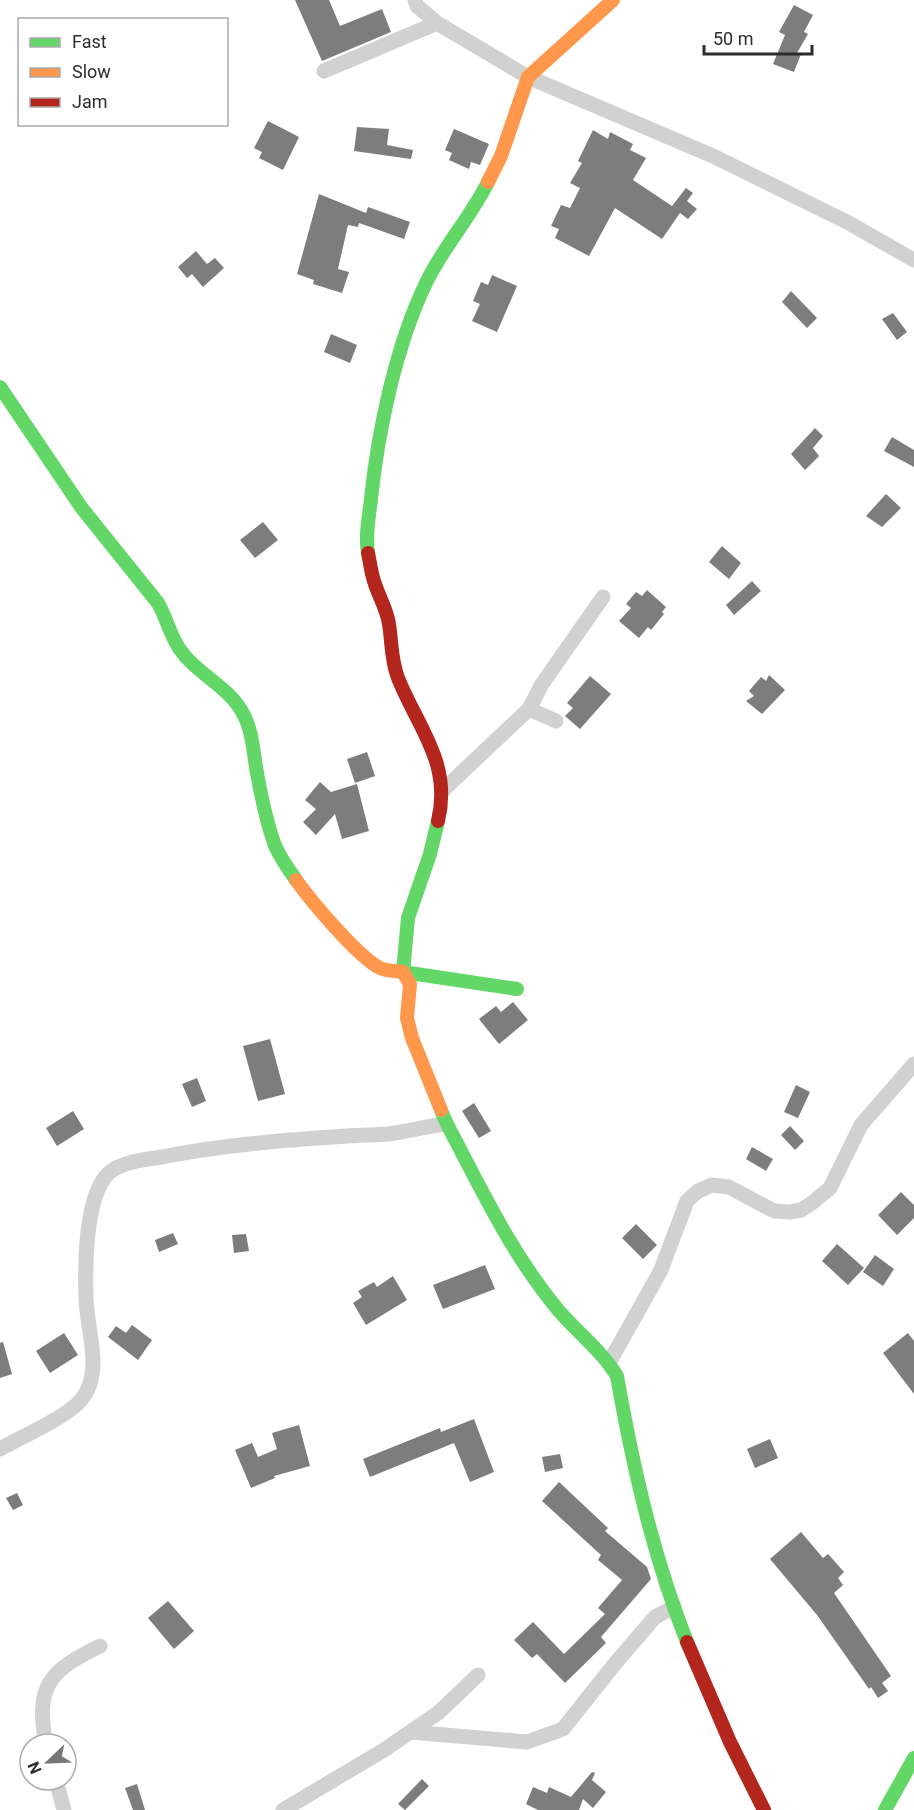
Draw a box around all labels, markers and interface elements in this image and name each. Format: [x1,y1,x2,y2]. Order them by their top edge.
legend [18,18,228,126]
scale bar [704,18,812,56]
text: 50 m [713,28,753,49]
text: Fast [72,31,107,52]
text: Slow [72,61,111,82]
text: Jam [72,91,108,112]
north arrow [18,1732,78,1792]
text: N [24,1759,46,1777]

